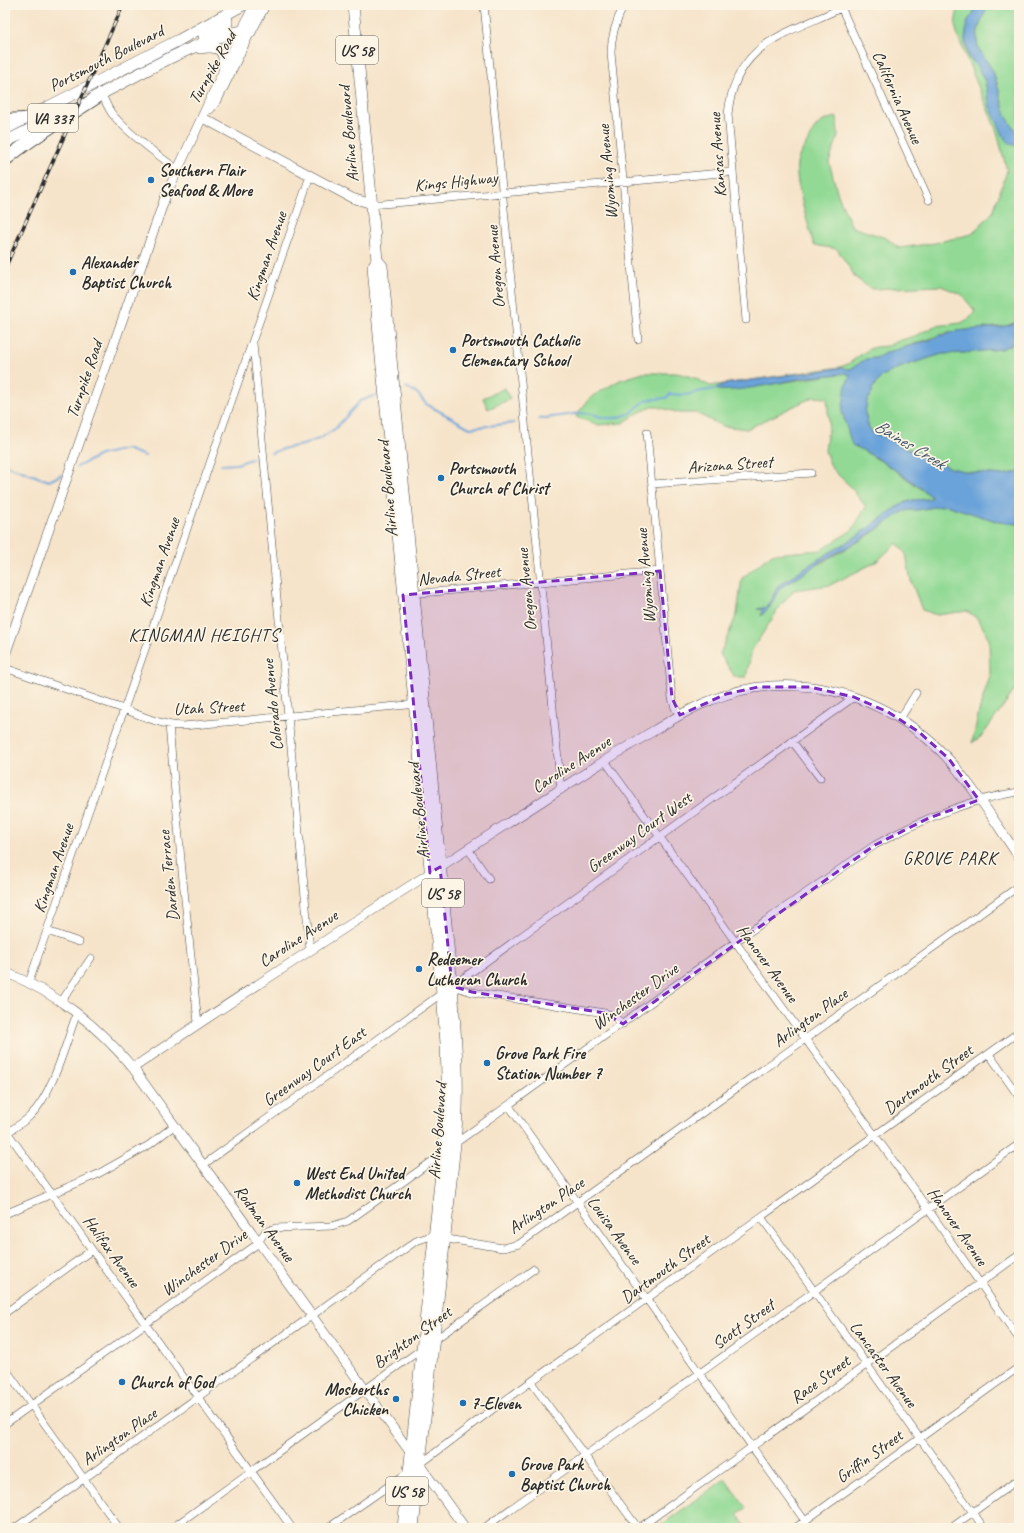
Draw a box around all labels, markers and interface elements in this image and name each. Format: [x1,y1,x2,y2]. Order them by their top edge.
street label: Portsmouth Boulevard [46,20,169,96]
street label: Turnpike Road [184,24,243,107]
road number: US 58 [336,36,378,64]
street label: California Avenue [868,47,928,148]
street label: Airline Boulevard [334,83,363,183]
road number: VA 337 [28,104,78,132]
street label: Kansas Avenue [704,111,731,198]
street label: Wyoming Avenue [593,122,622,220]
place label: Southern Flair Seafood & More [159,160,253,201]
street label: Kings Highway [413,167,500,196]
marker: Southern Flair Seafood & More [146,175,156,185]
street label: Kingman Avenue [241,208,292,303]
street label: Oregon Avenue [481,223,510,309]
place label: Alexander Baptist Church [81,252,172,293]
marker: Alexander Baptist Church [68,267,78,277]
place label: Portsmouth Catholic Elementary School [461,330,581,371]
street label: Turnpike Road [61,335,109,421]
marker: Portsmouth Catholic Elementary School [448,345,458,355]
water label: Baines Creek [871,414,952,475]
street label: Airline Boulevard [373,438,402,538]
street label: Arizona Street [687,451,775,478]
place label: Portsmouth Church of Christ [449,458,551,499]
marker: Portsmouth Church of Christ [436,473,446,483]
street label: Kingman Avenue [134,514,185,609]
street label: Wyoming Avenue [631,526,660,624]
street label: Oregon Avenue [512,546,541,632]
street label: Nevada Street [417,560,504,590]
district label: KINGMAN HEIGHTS [129,624,282,646]
street label: Colorado Avenue [257,657,288,752]
street label: Utah Street [173,695,247,720]
street label: Caroline Avenue [528,730,616,798]
street label: Airline Boulevard [403,760,434,860]
street label: Greenway Court West [583,786,698,877]
street label: Kingman Avenue [28,820,79,915]
street label: Darden Terrace [153,828,184,922]
district label: GROVE PARK [903,847,1000,869]
road number: US 58 [422,879,464,907]
street label: Caroline Avenue [255,904,343,972]
street label: Hanover Avenue [732,920,804,1008]
place label: Redeemer Lutheran Church [427,949,528,990]
street label: Winchester Drive [588,958,683,1034]
marker: Redeemer Lutheran Church [414,964,424,974]
street label: Arlington Place [769,982,853,1051]
street label: Greenway Court East [259,1021,372,1111]
street label: Dartmouth Street [880,1039,979,1119]
place label: Grove Park Fire Station Number 7 [495,1043,604,1084]
marker: Grove Park Fire Station Number 7 [482,1058,492,1068]
street label: Airline Boulevard [424,1080,452,1180]
place label: West End United Methodist Church [305,1163,412,1204]
street label: Arlington Place [504,1172,589,1238]
marker: West End United Methodist Church [292,1178,302,1188]
street label: Rodman Avenue [230,1181,300,1267]
street label: Hanover Avenue [923,1183,993,1271]
street label: Louisa Avenue [583,1192,647,1270]
street label: Halifax Avenue [78,1211,146,1293]
street label: Winchester Drive [157,1224,252,1300]
street label: Dartmouth Street [617,1228,716,1308]
street label: Scott Street [708,1293,781,1354]
street label: Brighton Street [369,1300,458,1373]
street label: Lancaster Avenue [845,1317,923,1413]
street label: Race Street [786,1349,856,1408]
place label: Church of God [130,1372,217,1393]
marker: Church of God [117,1377,127,1387]
place label: Mosberths Chicken [325,1379,390,1420]
place label: 7-Eleven [471,1393,522,1414]
marker: Mosberths Chicken [391,1394,401,1404]
marker: 7-Eleven [458,1398,468,1408]
street label: Arlington Place [78,1402,162,1470]
street label: Griffin Street [832,1424,909,1488]
place label: Grove Park Baptist Church [520,1454,611,1495]
marker: Grove Park Baptist Church [507,1469,517,1479]
road number: US 58 [386,1477,428,1505]

